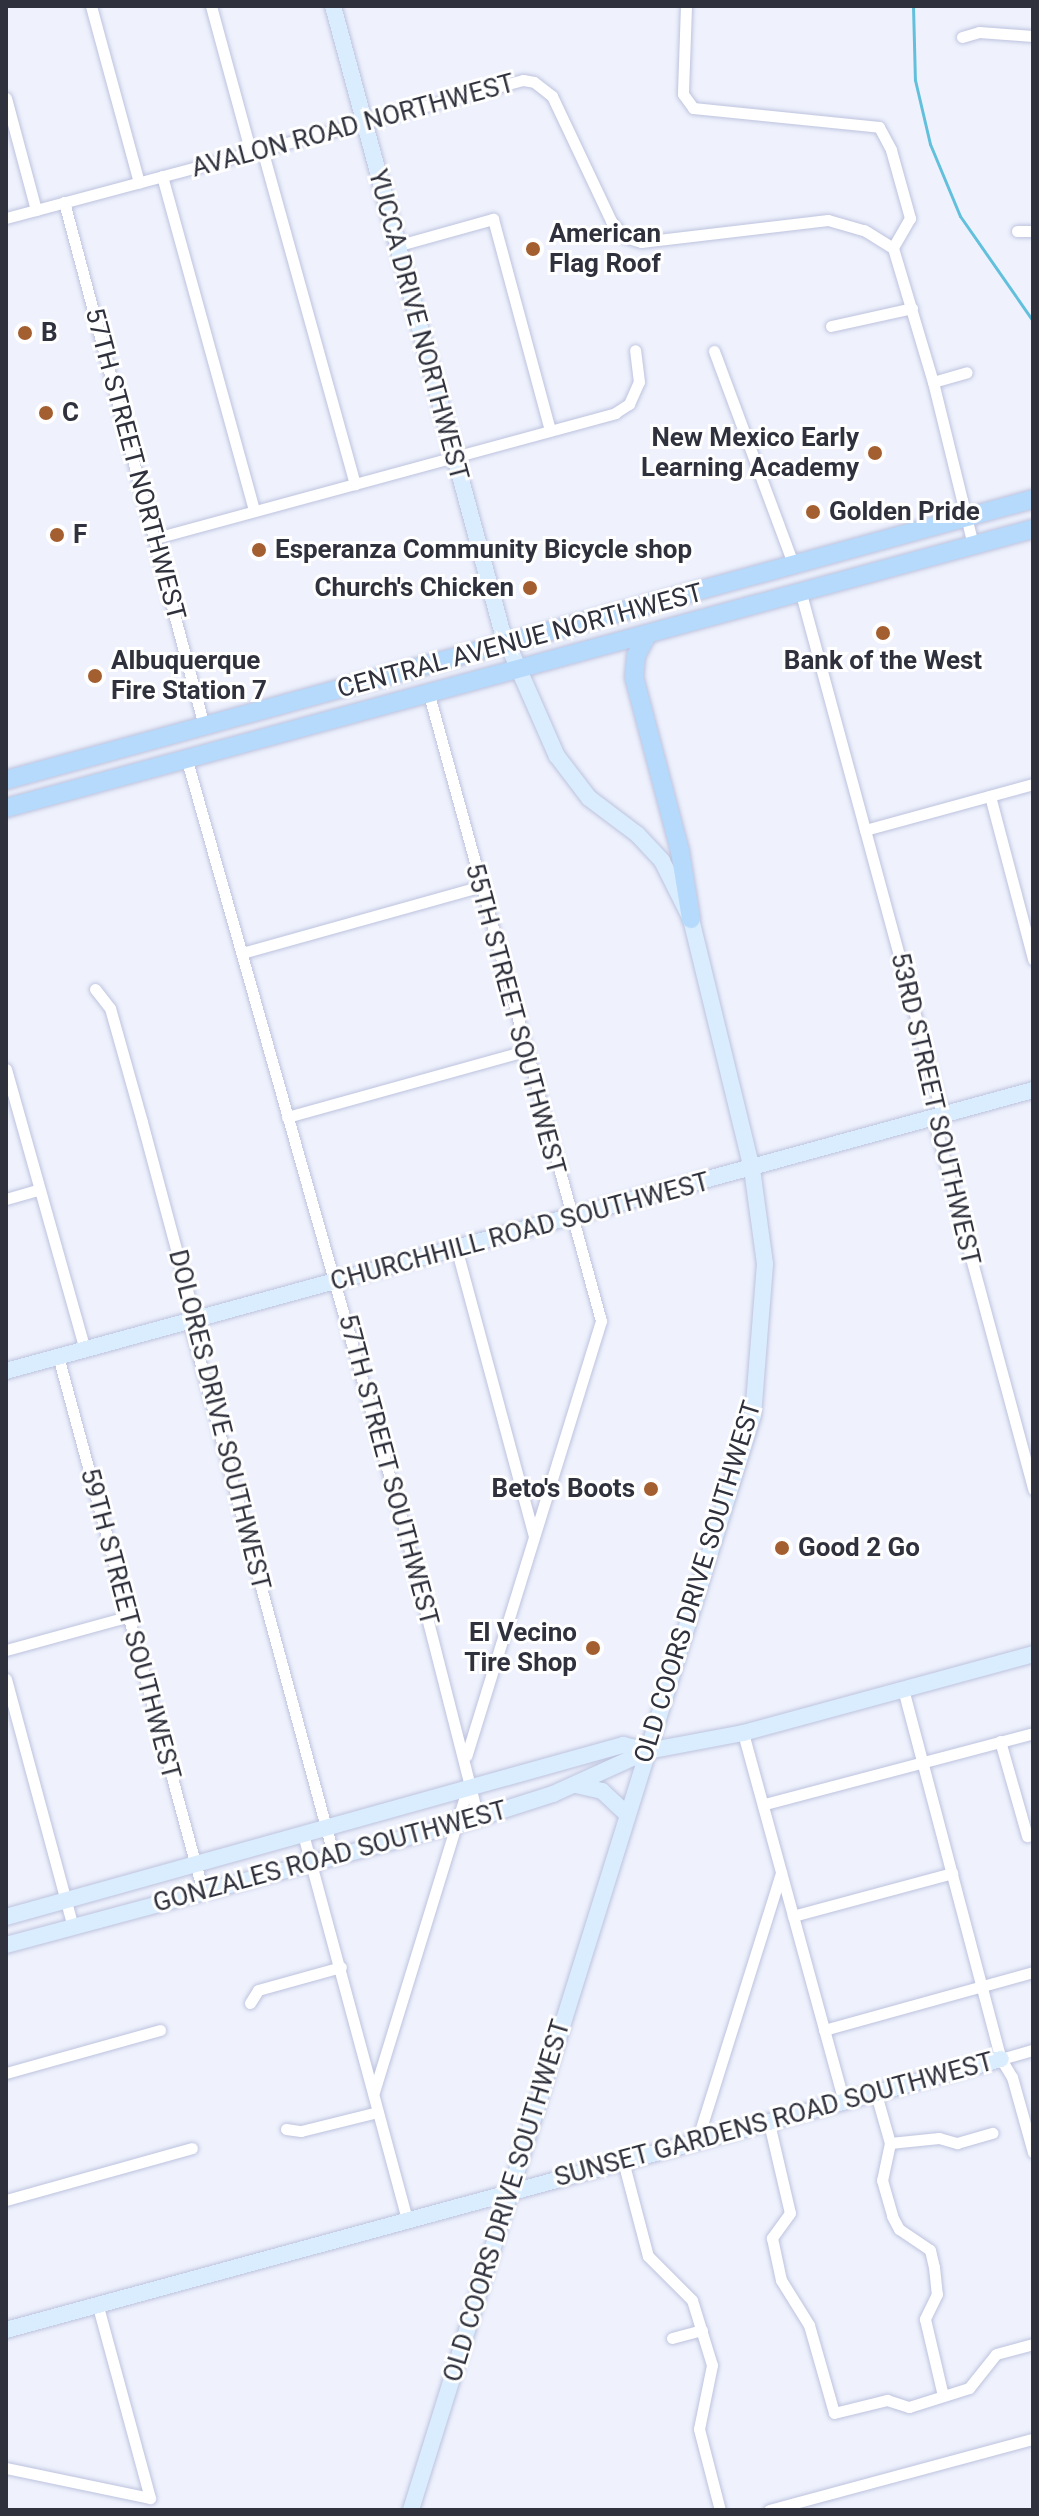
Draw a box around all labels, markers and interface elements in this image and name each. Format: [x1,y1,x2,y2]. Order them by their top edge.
street label: AVALON ROAD NORTHWEST [188,68,518,184]
street label: YUCCA DRIVE NORTHWEST [361,166,475,484]
place label: American Flag Roof [549,218,661,280]
marker: American Flag Roof [524,240,542,258]
street label: 57TH STREET NORTHWEST [78,304,192,624]
place label: B [41,317,58,349]
marker: B [16,324,34,342]
place label: C [62,397,79,429]
marker: C [37,404,55,422]
place label: New Mexico Early Learning Academy [641,422,859,484]
marker: New Mexico Early Learning Academy [866,444,884,462]
place label: Golden Pride [829,496,980,528]
marker: Golden Pride [804,503,822,521]
place label: F [73,519,87,551]
marker: F [48,526,66,544]
place label: Esperanza Community Bicycle shop [275,534,692,566]
marker: Esperanza Community Bicycle shop [250,541,268,559]
place label: Church's Chicken [314,572,514,604]
street label: CENTRAL AVENUE NORTHWEST [334,577,706,705]
marker: Church's Chicken [521,579,539,597]
marker: Bank of the West [874,624,892,642]
place label: Albuquerque Fire Station 7 [111,645,267,706]
place label: Bank of the West [784,645,982,677]
marker: Albuquerque Fire Station 7 [86,667,104,685]
street label: 55TH STREET SOUTHWEST [458,860,572,1178]
street label: 53RD STREET SOUTHWEST [884,949,986,1269]
street label: CHURCHHILL ROAD SOUTHWEST [327,1166,713,1298]
street label: DOLORES DRIVE SOUTHWEST [162,1247,276,1593]
street label: 57TH STREET SOUTHWEST [331,1311,445,1629]
street label: OLD COORS DRIVE SOUTHWEST [628,1397,768,1767]
street label: 59TH STREET SOUTHWEST [73,1465,187,1783]
place label: Beto's Boots [492,1473,635,1505]
marker: Beto's Boots [642,1480,660,1498]
place label: Good 2 Go [798,1532,920,1564]
marker: Good 2 Go [773,1539,791,1557]
place label: El Vecino Tire Shop [464,1617,577,1678]
marker: El Vecino Tire Shop [584,1639,602,1657]
street label: GONZALES ROAD SOUTHWEST [150,1795,510,1919]
street label: OLD COORS DRIVE SOUTHWEST [437,2016,577,2386]
street label: SUNSET GARDENS ROAD SOUTHWEST [551,2046,997,2194]

